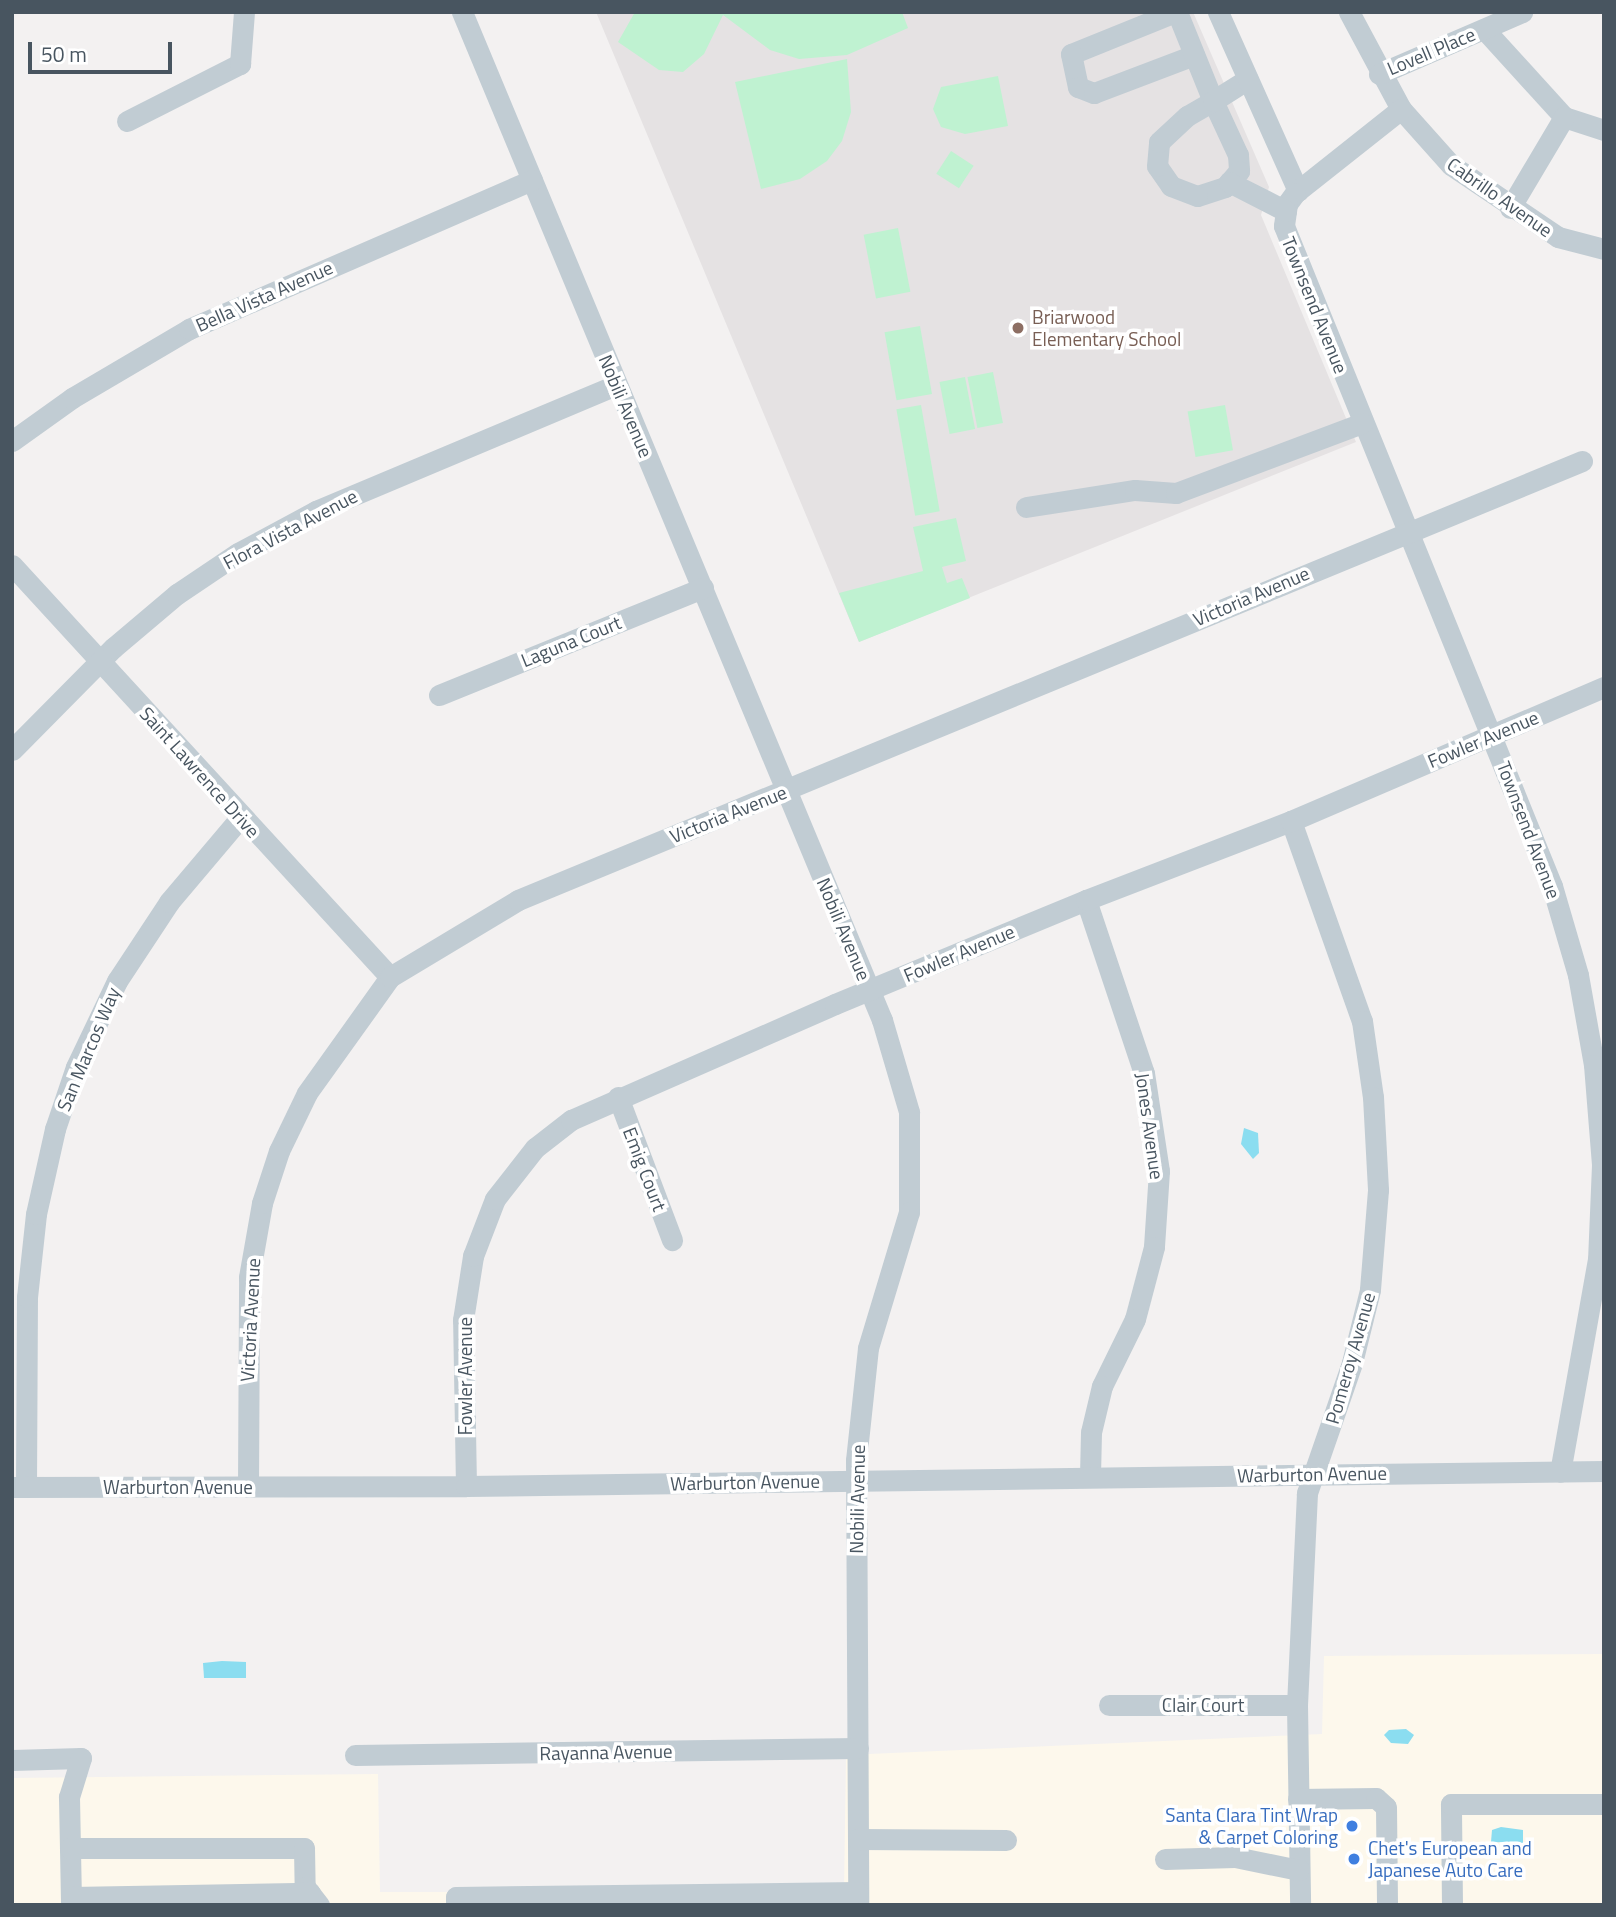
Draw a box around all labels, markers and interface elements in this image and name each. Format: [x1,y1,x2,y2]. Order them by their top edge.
street label: Lovell Place [1384,22,1478,80]
scale bar [32,28,175,72]
text: 50 m [41,38,87,70]
street label: Cabrillo Avenue [1443,152,1557,242]
street label: Townsend Avenue [1277,233,1353,377]
street label: Bella Vista Avenue [192,256,336,336]
place label: Briarwood Elementary School [1032,306,1181,350]
marker: Briarwood Elementary School [1010,320,1026,336]
street label: Nobili Avenue [594,351,658,461]
street label: Flora Vista Avenue [219,484,361,574]
street label: Victoria Avenue [1189,561,1313,631]
street label: Laguna Court [518,611,624,671]
street label: Saint Lawrence Drive [135,702,265,842]
street label: Fowler Avenue [1424,705,1542,773]
street label: Townsend Avenue [1492,758,1566,902]
street label: Victoria Avenue [666,780,790,848]
street label: Nobili Avenue [812,874,876,984]
street label: Fowler Avenue [900,919,1018,987]
street label: San Marcos Way [52,984,124,1114]
street label: Jones Avenue [1131,1071,1169,1181]
street label: Emig Court [619,1124,671,1214]
street label: Victoria Avenue [235,1257,265,1383]
street label: Pomeroy Avenue [1320,1290,1380,1426]
street label: Fowler Avenue [454,1317,476,1435]
street label: Nobili Avenue [845,1444,869,1554]
street label: Warburton Avenue [1237,1461,1387,1487]
street label: Warburton Avenue [670,1469,820,1495]
street label: Warburton Avenue [103,1476,253,1498]
street label: Clair Court [1162,1694,1244,1716]
street label: Rayanna Avenue [539,1739,673,1765]
place label: Santa Clara Tint Wrap & Carpet Coloring [1165,1804,1338,1848]
marker: Santa Clara Tint Wrap & Carpet Coloring [1344,1818,1360,1834]
place label: Chet's European and Japanese Auto Care [1368,1837,1532,1881]
marker: Chet's European and Japanese Auto Care [1346,1851,1362,1867]

